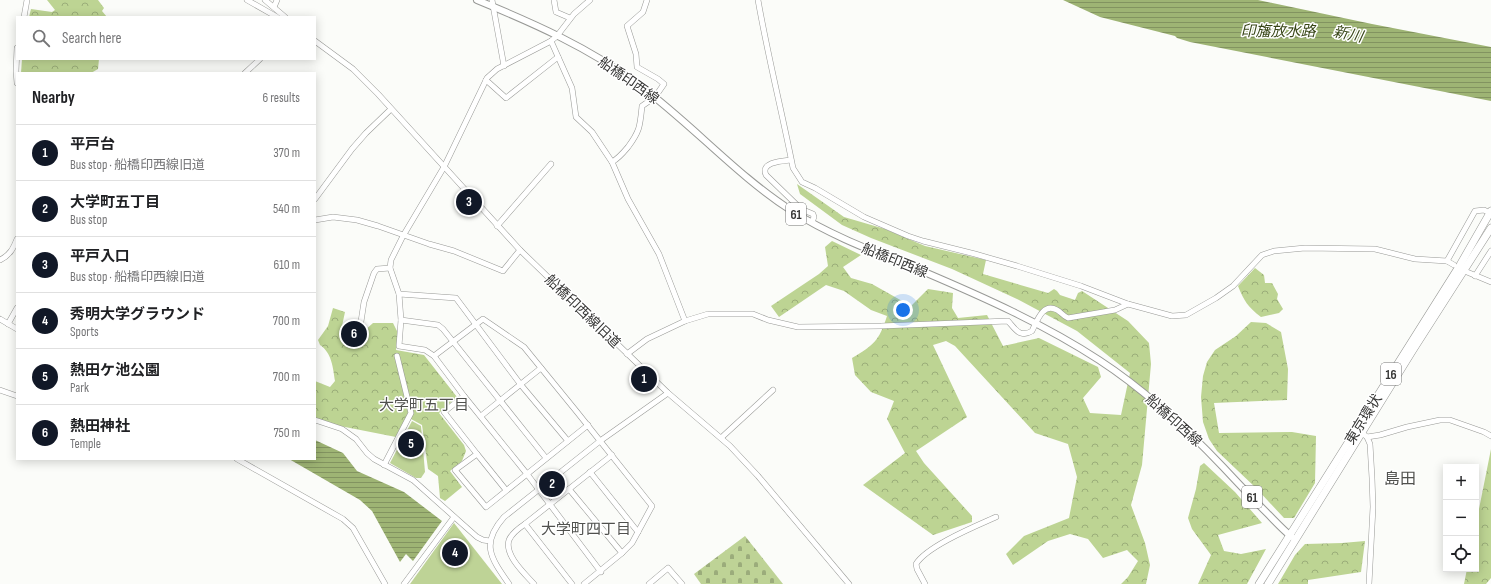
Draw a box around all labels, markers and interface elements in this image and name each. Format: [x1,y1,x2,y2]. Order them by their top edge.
search box [16,16,316,60]
water label: 印旛放水路 [1240,22,1317,41]
water label: 新川 [1331,22,1366,47]
icon: search [30,27,52,49]
text: Search here [62,29,122,48]
street label: 船橋印西線 [595,53,662,107]
text: Nearby [32,88,75,108]
text: 6 results [262,90,300,106]
text: 平戸台 [70,135,115,154]
text: 1 [42,145,48,161]
text: 370 m [273,145,300,161]
text: Bus stop · 船橋印西線旧道 [70,157,205,173]
pin: 3 [456,187,482,217]
text: 大学町五丁目 [70,193,160,212]
text: 2 [42,201,48,217]
text: 540 m [273,201,300,217]
road number: 61 [786,203,806,225]
text: Bus stop [70,212,107,228]
street label: 船橋印西線 [859,239,930,281]
text: 平戸入口 [70,247,130,266]
text: 3 [42,257,48,273]
text: 610 m [274,257,300,273]
text: Bus stop · 船橋印西線旧道 [70,269,205,285]
street label: 船橋印西線旧道 [542,271,624,352]
your location [893,300,913,320]
text: 秀明大学グラウンド [70,305,205,324]
text: 4 [42,313,48,329]
text: 700 m [273,313,300,329]
pin: 6 [341,319,367,349]
text: Sports [70,324,99,340]
text: 熱田ケ池公園 [70,361,160,380]
road number: 16 [1381,363,1401,385]
pin: 1 [631,364,657,394]
text: 5 [42,369,48,385]
text: 700 m [273,369,300,385]
text: Park [70,380,89,396]
street label: 船橋印西線 [1142,391,1205,450]
street label: 東京環状 [1341,391,1385,448]
district label: 大学町五丁目 [379,396,469,415]
text: 熱田神社 [70,417,130,436]
text: 6 [42,425,48,441]
text: 750 m [273,425,300,441]
pin: 5 [398,429,424,459]
text: Temple [70,436,101,452]
map controls [1443,464,1479,572]
button: + [1443,464,1479,500]
pin: 2 [539,469,565,499]
district label: 島田 [1384,470,1416,489]
road number: 61 [1242,486,1262,508]
button: − [1443,500,1479,536]
district label: 大学町四丁目 [541,520,631,539]
button: locate [1443,536,1479,572]
pin: 4 [442,538,468,568]

